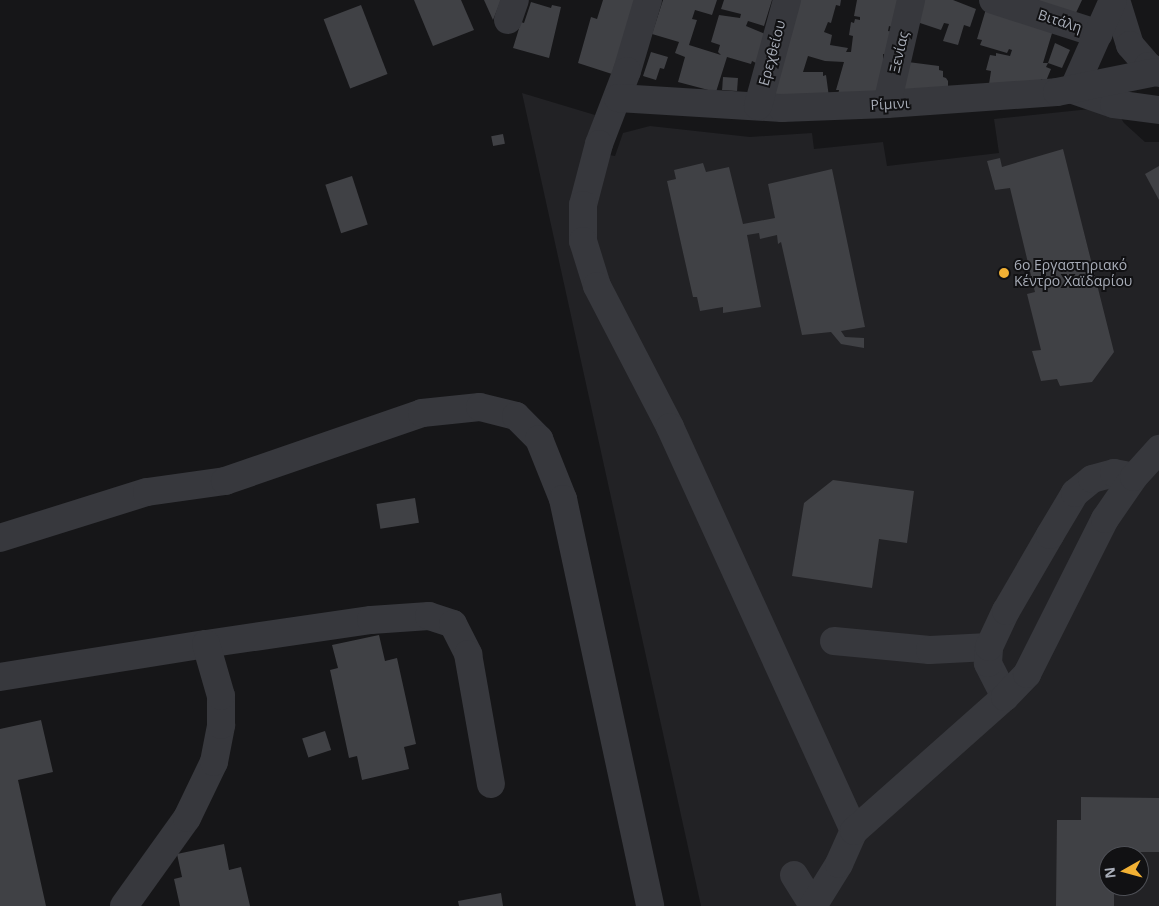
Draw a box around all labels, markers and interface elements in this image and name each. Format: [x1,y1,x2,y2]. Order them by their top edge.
street label: Βιτάλη [1036,6,1084,36]
street label: Ερεχθείου [755,18,789,88]
street label: Ξενίας [886,30,912,74]
street label: Ρίμινι [870,95,910,113]
place label: 6ο Εργαστηριακό Κέντρο Χαϊδαρίου [1014,257,1132,290]
marker: 6ο Εργαστηριακό Κέντρο Χαϊδαρίου [998,267,1010,279]
north arrow [1099,846,1149,896]
text: N [1099,866,1120,880]

